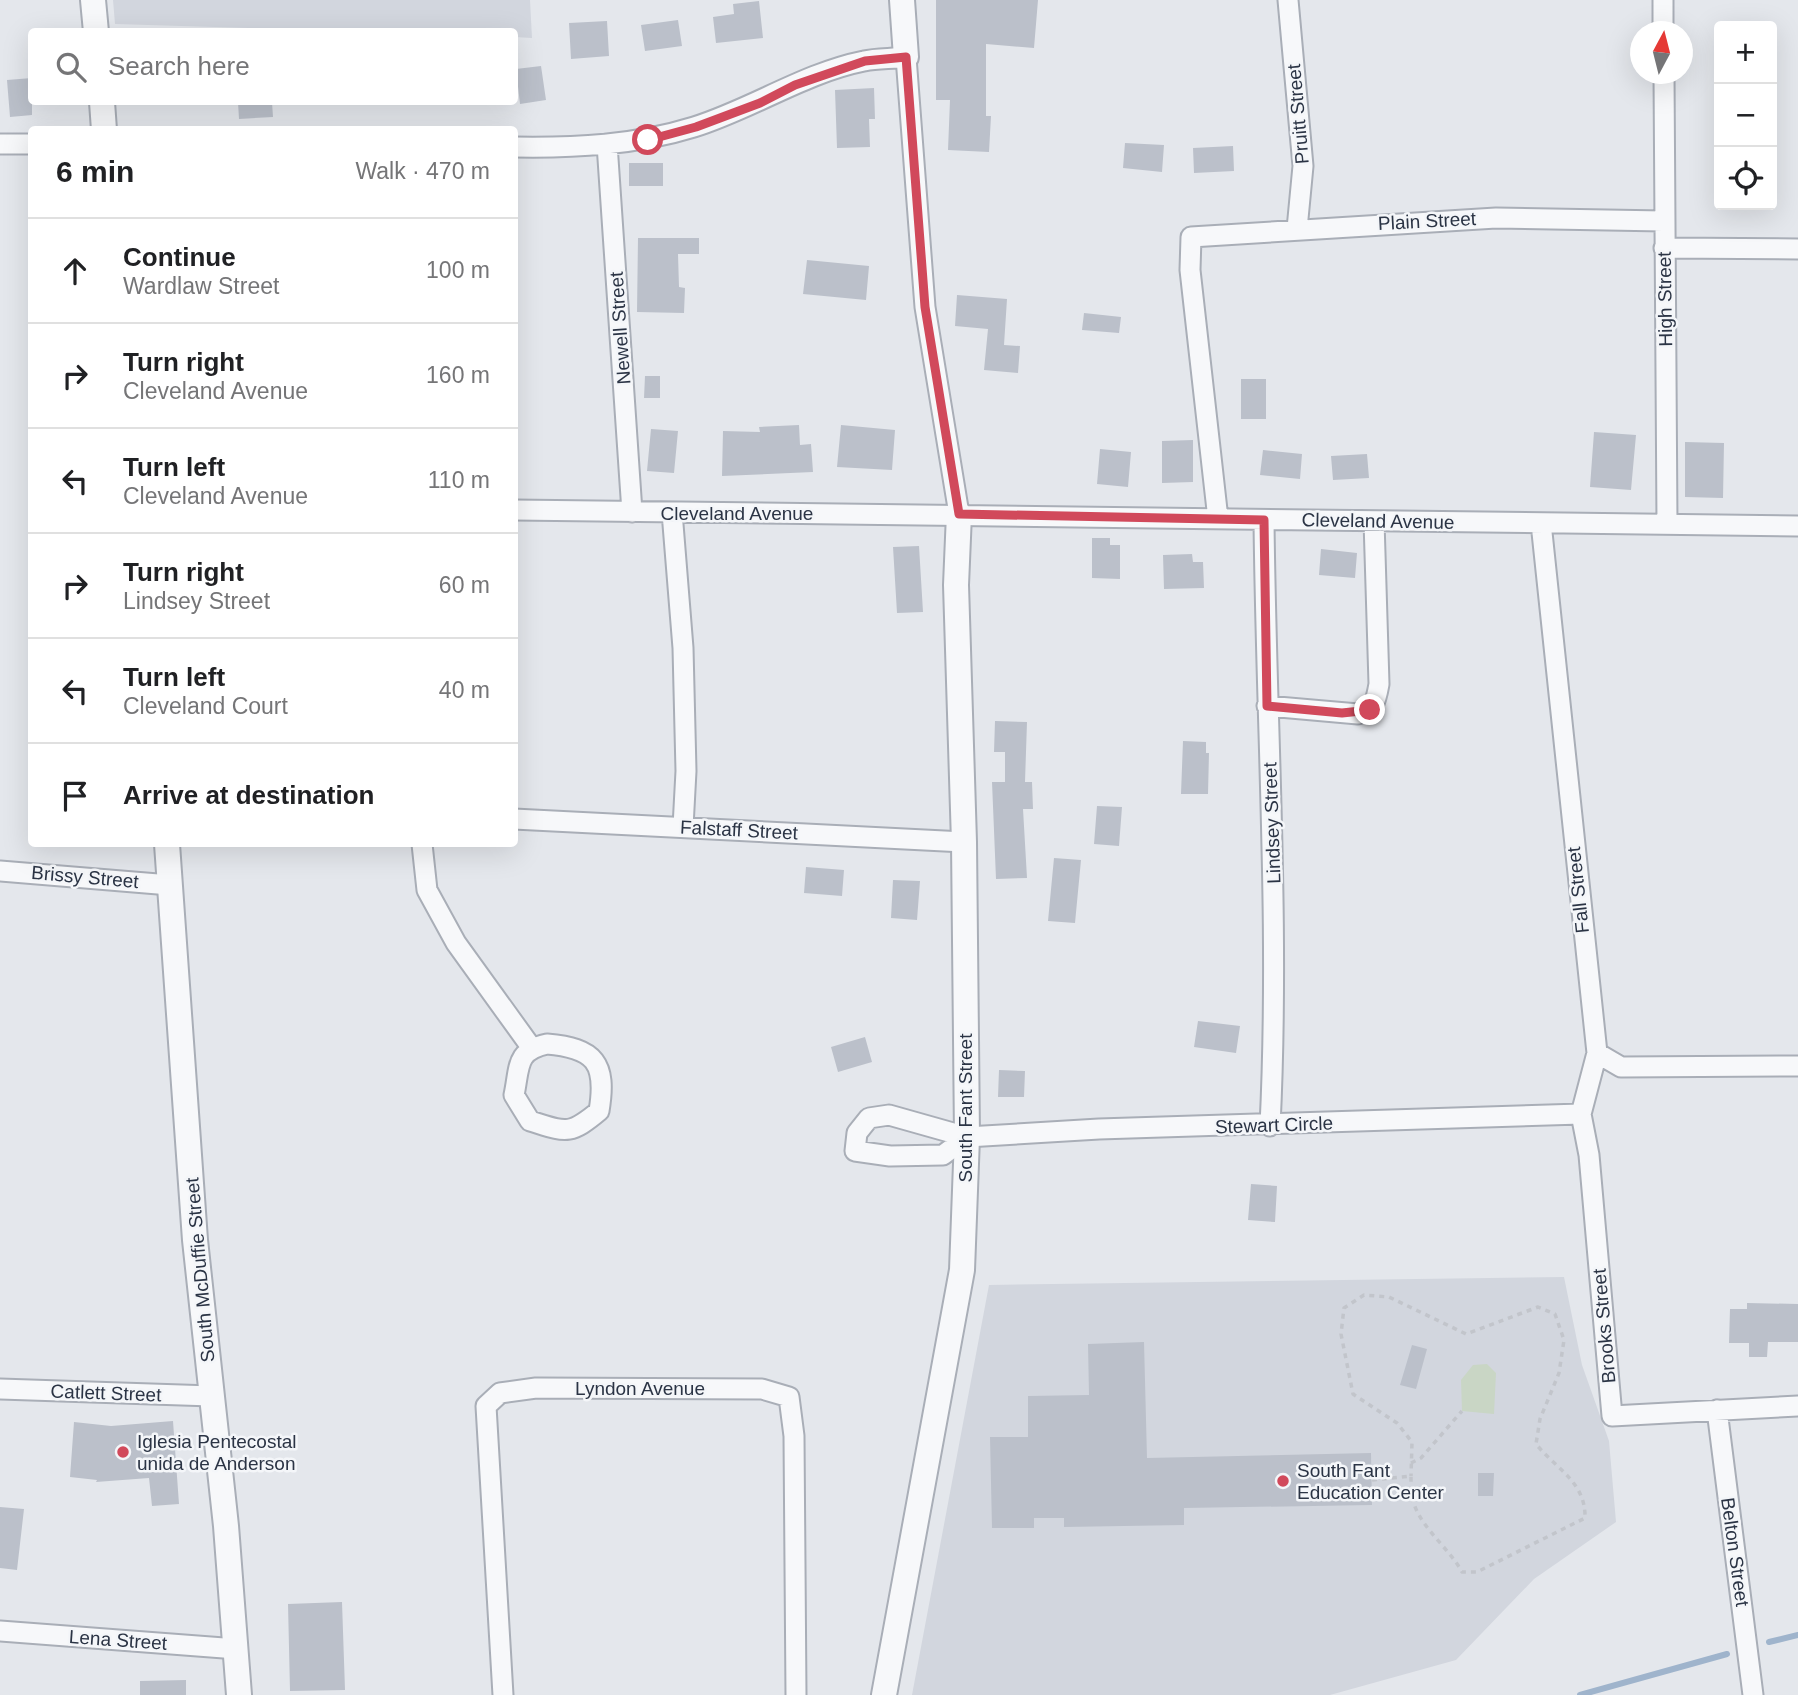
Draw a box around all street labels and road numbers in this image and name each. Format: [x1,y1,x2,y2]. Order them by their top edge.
street label: Pruitt Street [1283,62,1313,165]
street label: Plain Street [1377,208,1477,234]
street label: High Street [1654,251,1676,347]
street label: Newell Street [606,270,634,385]
street label: Cleveland Avenue [661,503,813,524]
street label: Cleveland Avenue [1301,509,1455,533]
street label: Lindsey Street [1259,761,1285,884]
street label: Falstaff Street [680,816,799,844]
street label: Fall Street [1563,845,1593,934]
street label: Brissy Street [30,862,140,892]
street label: South Fant Street [955,1033,976,1182]
street label: Stewart Circle [1215,1112,1333,1138]
street label: South McDuffie Street [181,1176,219,1363]
street label: Brooks Street [1588,1267,1619,1384]
street label: Lyndon Avenue [575,1378,705,1399]
street label: Catlett Street [50,1381,162,1405]
street label: Belton Street [1717,1496,1753,1609]
street label: Lena Street [68,1626,168,1654]

